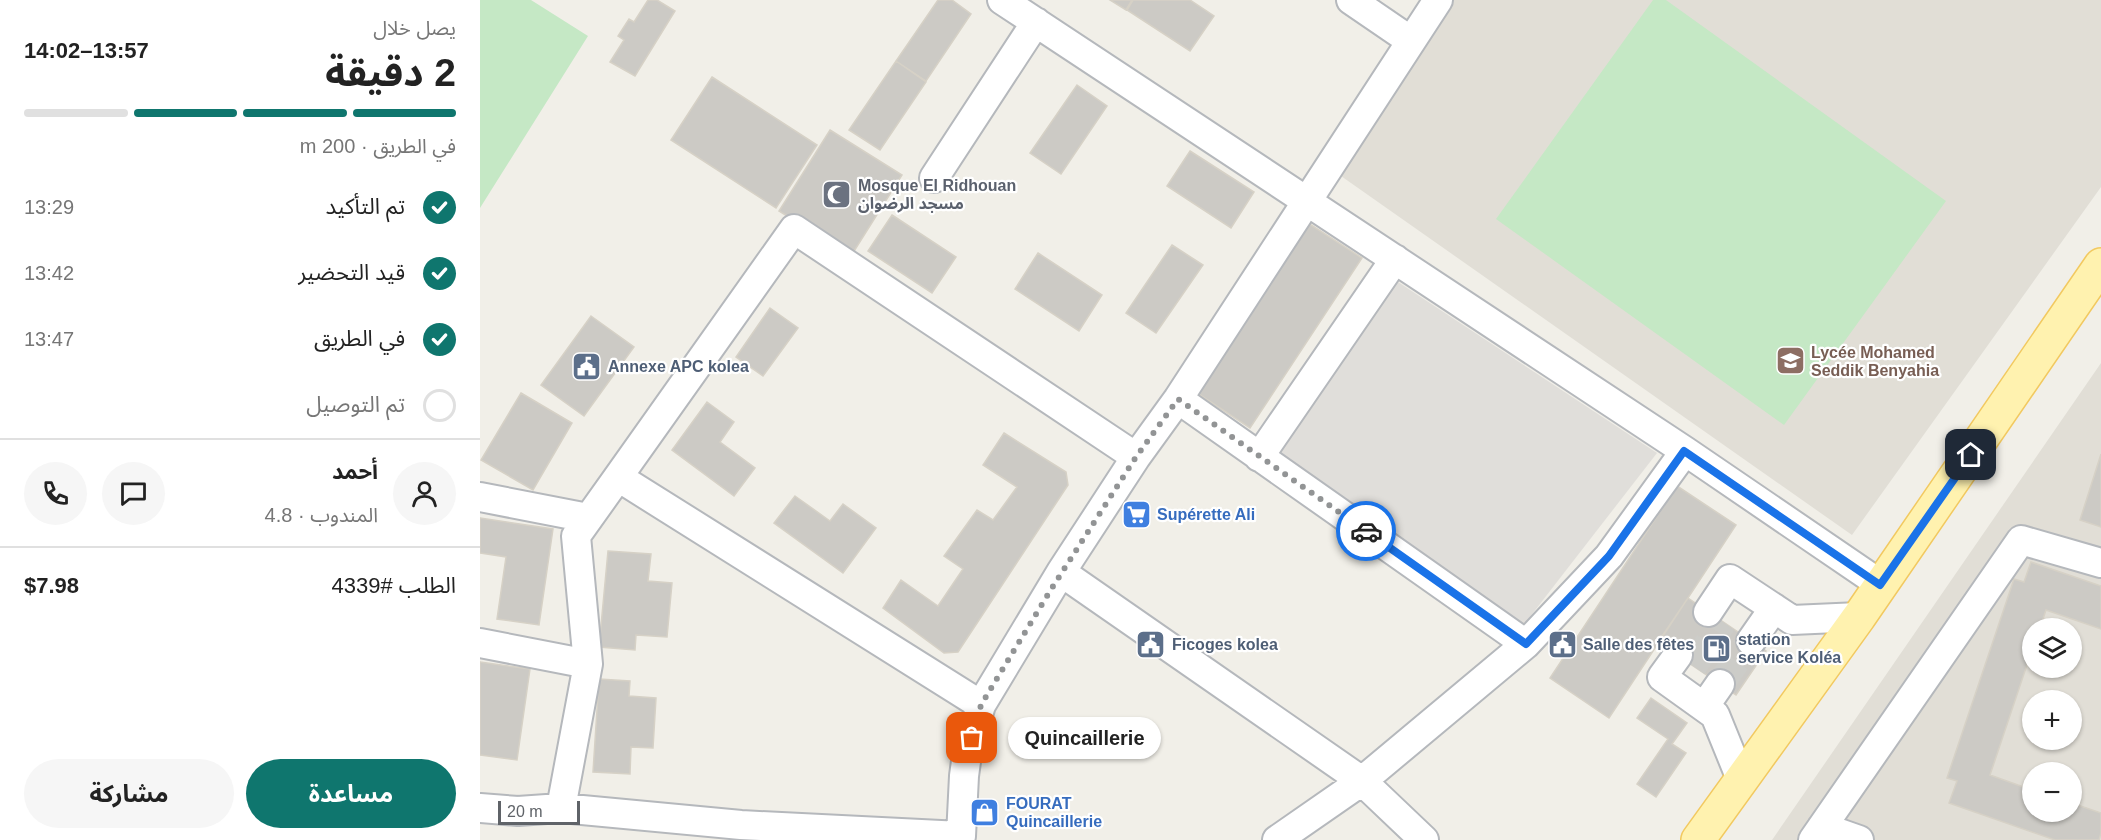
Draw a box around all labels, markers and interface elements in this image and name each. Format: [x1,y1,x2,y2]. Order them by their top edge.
text: يصل خلال [373,17,456,39]
text: 13:57–14:02 [24,38,149,63]
text: 2 دقيقة [325,51,456,94]
text: في الطريق · 200 m [300,135,456,157]
place label: Mosque El Ridhouan مسجد الرضوان [858,177,1016,213]
mosque icon: Mosque El Ridhouan مسجد الرضوان [821,178,853,210]
icon: check [423,191,456,224]
text: تم التأكيد [325,194,405,219]
text: 13:29 [24,196,74,218]
icon: check [423,257,456,290]
text: قيد التحضير [298,260,405,285]
text: 13:42 [24,262,74,284]
icon: check [423,323,456,356]
text: في الطريق [314,326,405,351]
text: 13:47 [24,328,74,350]
place label: Lycée Mohamed Seddik Benyahia [1811,344,1939,379]
school or university icon: Lycée Mohamed Seddik Benyahia [1774,345,1806,377]
public building icon: Annexe APC kolea [571,350,603,382]
place label: Annexe APC kolea [608,358,749,375]
text: تم التوصيل [306,392,405,417]
pin [1945,429,1996,480]
icon: home [1954,438,1987,471]
text: أحمد [332,459,378,484]
button: phone [24,462,87,525]
button: chat [102,462,165,525]
button: person [393,462,456,525]
supermarket icon: Supérette Ali [1120,498,1152,530]
courier [1336,501,1396,561]
text: المندوب · 4.8 [265,504,378,526]
place label: Supérette Ali [1157,506,1255,523]
icon: car [1350,515,1383,548]
text: $7.98 [24,573,79,598]
text: الطلب #4339 [331,573,456,598]
map controls [2022,618,2082,822]
button: layers [2022,618,2082,678]
public building icon: Ficoges kolea [1135,628,1167,660]
public building icon: Salle des fêtes [1546,628,1578,660]
place label: station service Koléa [1738,631,1841,666]
fuel station icon: station service Koléa [1701,632,1733,664]
place label: Ficoges kolea [1172,636,1278,653]
place label: Salle des fêtes [1583,636,1694,653]
button: + [2022,690,2082,750]
pin [946,712,997,763]
callout: Quincaillerie [1008,717,1161,759]
icon: bag [955,721,988,754]
text: Quincaillerie [1024,727,1145,749]
button: مشاركة [24,759,234,828]
button: مساعدة [246,759,456,828]
button: − [2022,762,2082,822]
place label: FOURAT Quincaillerie [1006,795,1102,830]
shop icon: FOURAT Quincaillerie [969,796,1001,828]
scale bar [498,798,580,826]
text: 20 m [507,803,543,820]

